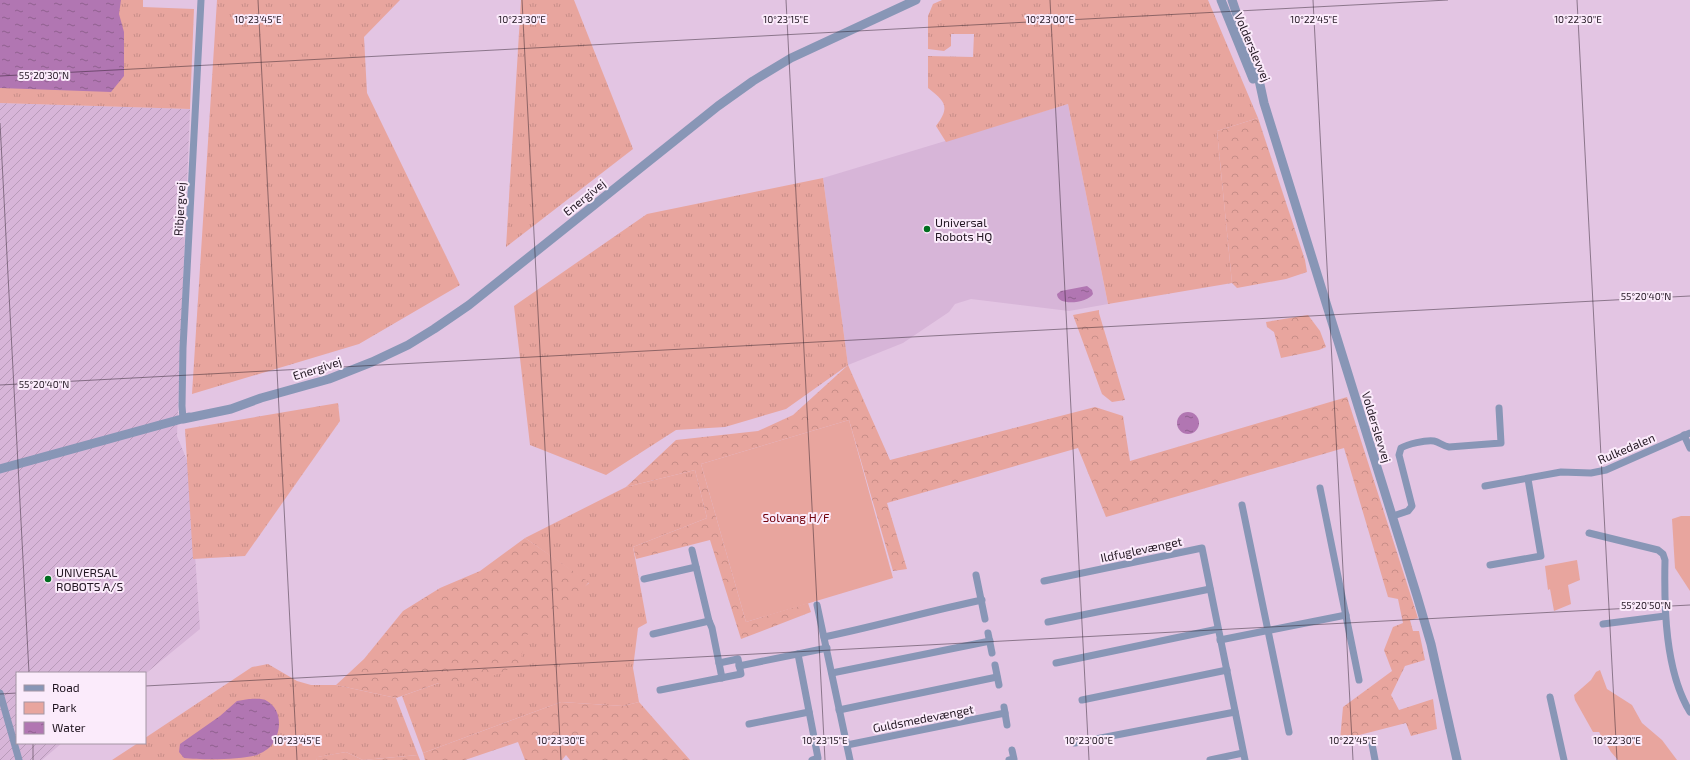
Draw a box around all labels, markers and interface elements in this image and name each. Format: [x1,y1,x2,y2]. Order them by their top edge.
street label: Volderslevvej [1231,10,1274,84]
text: 10°23'45"E [234,13,282,25]
text: 10°23'30"E [498,13,546,25]
text: 10°23'15"E [763,13,809,25]
text: 10°23'00"E [1026,13,1074,25]
text: 10°22'45"E [1290,13,1338,25]
text: 10°22'30"E [1554,13,1602,25]
text: 55°20'30"N [19,69,69,81]
street label: Energivej [560,176,609,219]
street label: Ribjergvej [171,182,188,236]
place label: Universal Robots HQ [935,215,992,244]
marker: Universal Robots HQ [922,224,932,234]
text: 55°20'40"N [1621,290,1671,302]
street label: Energivej [291,354,343,383]
text: 55°20'40"N [19,378,69,390]
street label: Volderslevvej [1359,390,1394,464]
street label: Rulkedalen [1595,430,1657,466]
park label: Solvang H/F [763,510,830,524]
street label: Ildfuglevænget [1099,533,1183,564]
place label: UNIVERSAL ROBOTS A/S [56,565,123,593]
marker: UNIVERSAL ROBOTS A/S [43,574,53,584]
text: 55°20'50"N [1621,599,1671,611]
legend [16,672,146,744]
text: Road [52,680,80,694]
text: Park [52,700,77,714]
street label: Guldsmedevænget [871,701,975,735]
text: Water [52,720,86,734]
text: 10°23'45"E [273,734,321,746]
text: 10°23'30"E [537,734,585,746]
text: 10°23'15"E [802,734,848,746]
text: 10°23'00"E [1065,734,1113,746]
text: 10°22'45"E [1329,734,1377,746]
text: 10°22'30"E [1593,734,1641,746]

